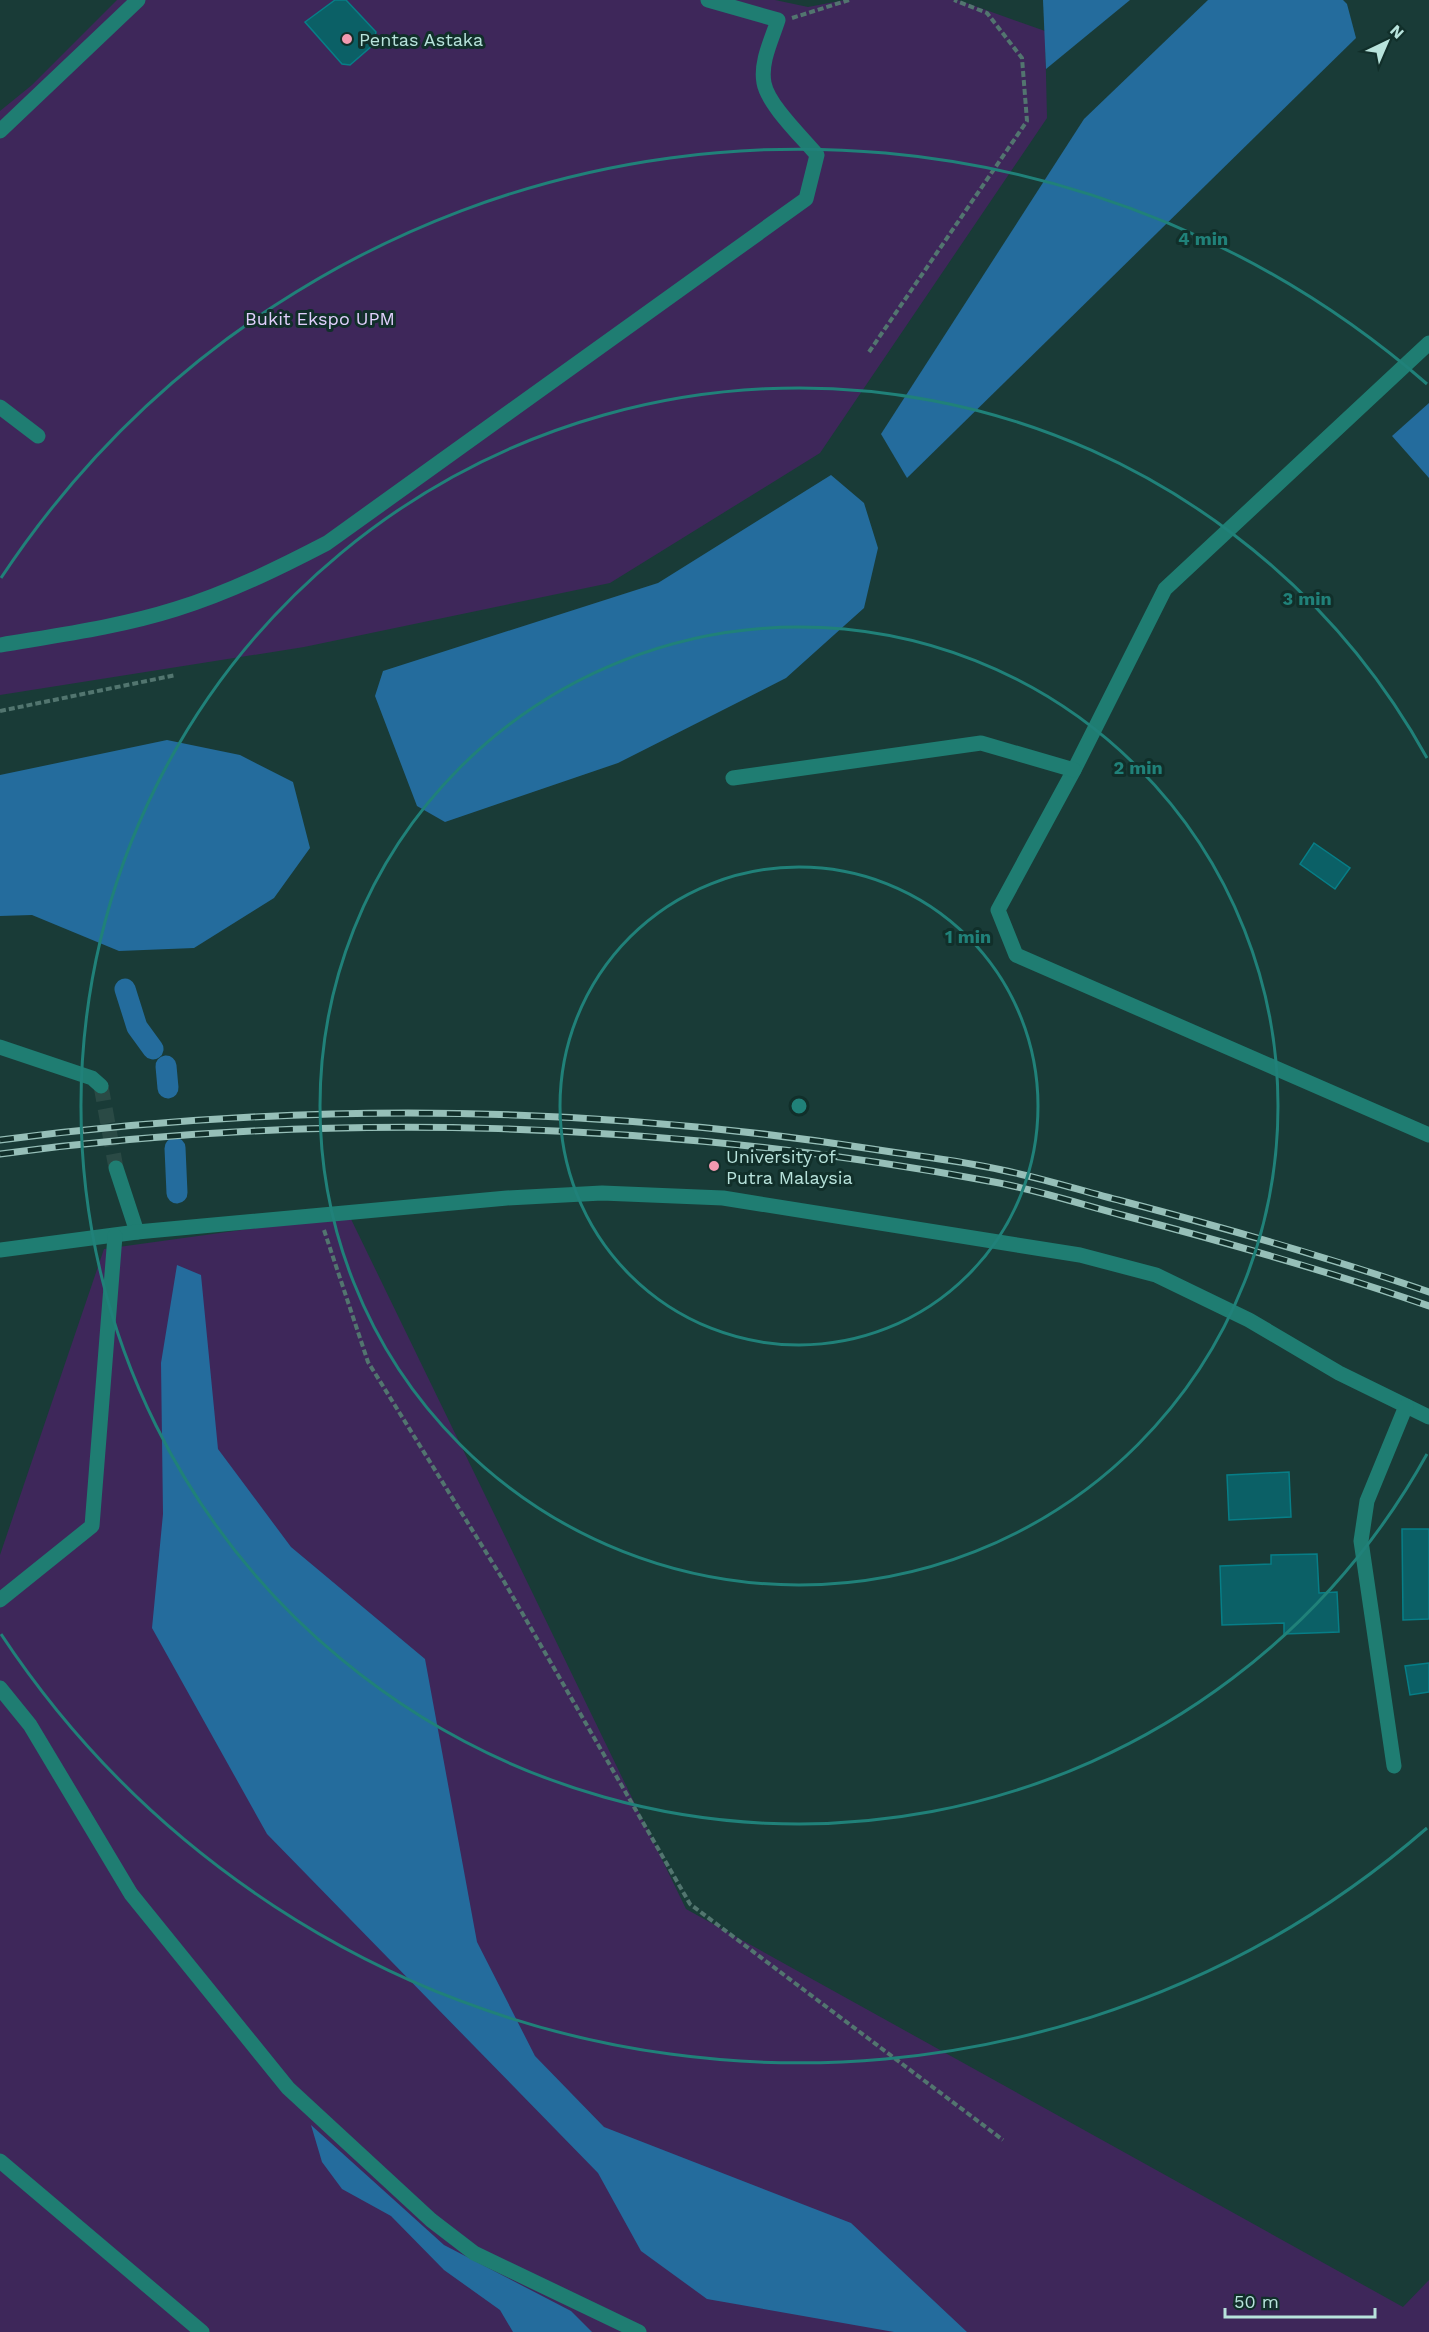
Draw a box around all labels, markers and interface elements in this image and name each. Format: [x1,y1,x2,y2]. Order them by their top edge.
north arrow [1357,12,1417,72]
text: N [1386,21,1408,43]
place label: Pentas Astaka [359,29,483,50]
marker: Pentas Astaka [340,32,354,46]
text: 4 min [1178,228,1228,249]
park label: Bukit Ekspo UPM [245,308,395,329]
text: 3 min [1282,588,1332,609]
text: 2 min [1113,757,1163,778]
text: 1 min [945,926,991,947]
centre of rings [789,1096,809,1116]
place label: University of Putra Malaysia [726,1146,853,1188]
marker: University of Putra Malaysia [707,1159,721,1173]
scale bar [1225,2281,1375,2319]
text: 50 m [1234,2291,1279,2312]

